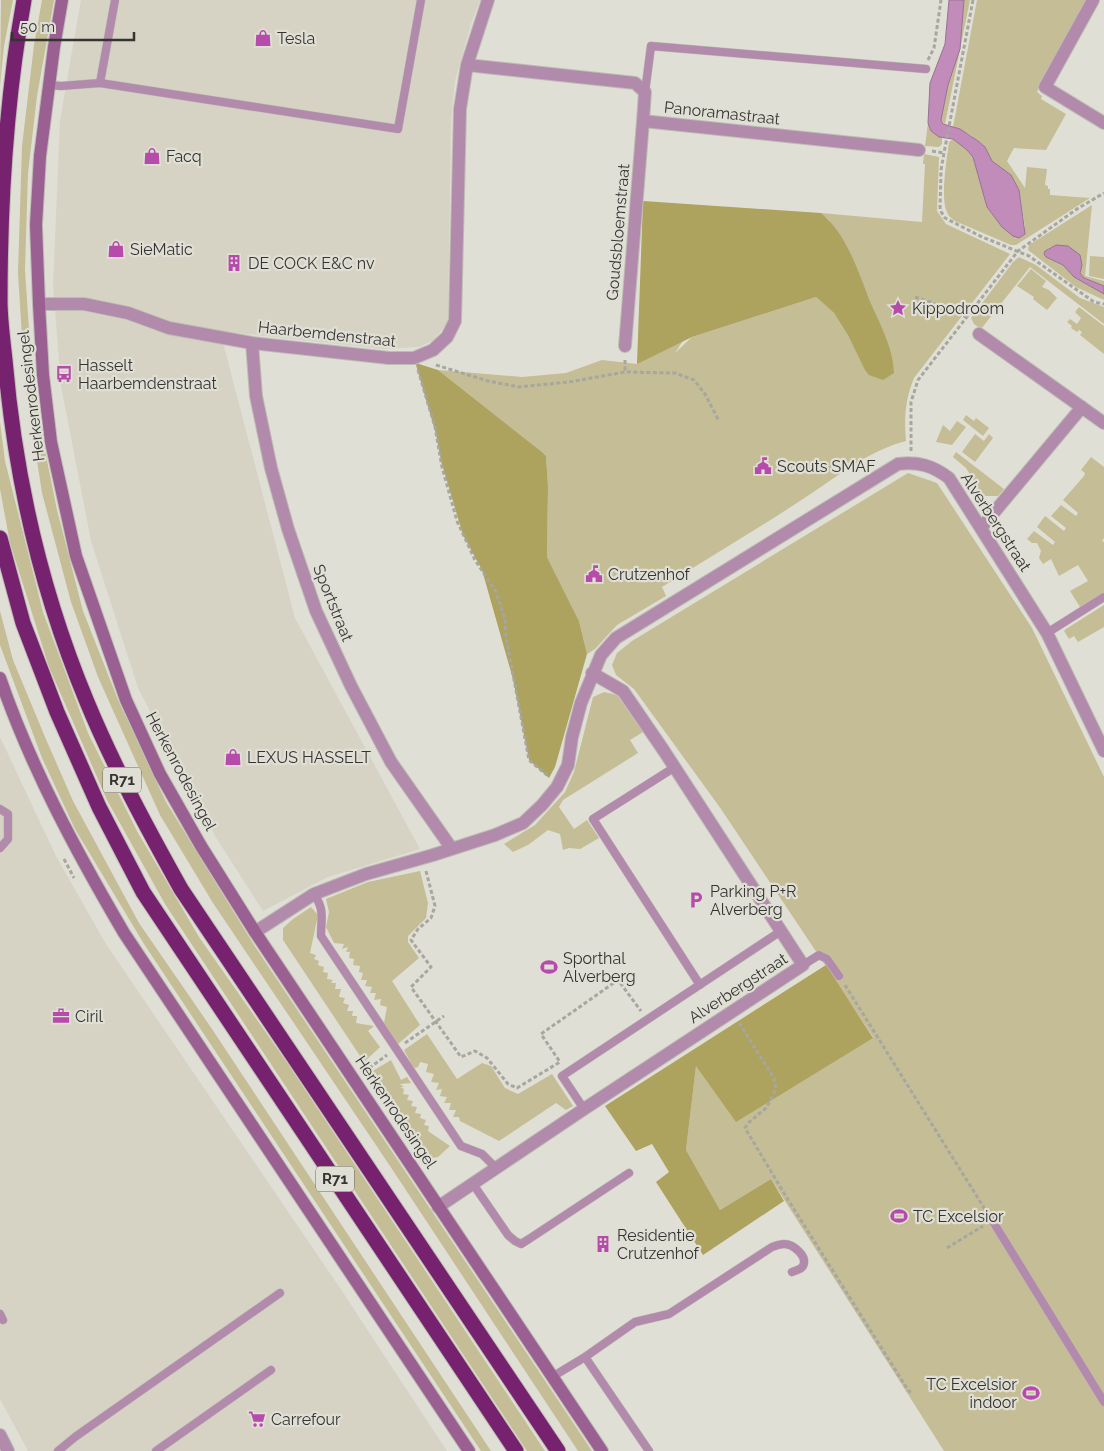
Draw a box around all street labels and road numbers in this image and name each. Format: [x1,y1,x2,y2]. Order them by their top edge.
street label: Panoramastraat [663,97,782,129]
street label: Goudsbloemstraat [603,162,634,301]
street label: Haarbemdenstraat [257,317,398,351]
street label: Herkenrodesingel [13,329,48,463]
street label: Alverbergstraat [957,469,1035,576]
street label: Sportstraat [309,562,357,645]
street label: Herkenrodesingel [142,708,221,834]
road number: R71 [103,768,141,792]
street label: Alverbergstraat [685,949,792,1027]
street label: Herkenrodesingel [351,1052,441,1172]
road number: R71 [316,1166,354,1192]

